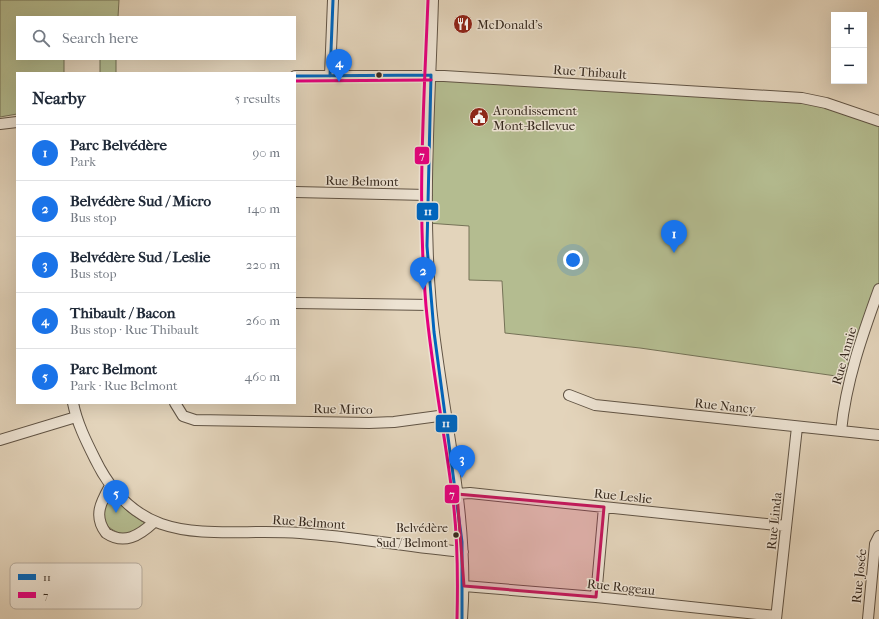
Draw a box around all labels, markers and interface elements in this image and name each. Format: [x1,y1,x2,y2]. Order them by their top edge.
map controls [831,12,867,84]
button: + [831,12,867,48]
restaurant icon: McDonald's [452,13,474,35]
search box [16,16,296,60]
place label: McDonald's [477,17,543,32]
icon: search [30,27,52,49]
text: Search here [62,29,138,47]
button: − [831,48,867,84]
pin: 4 [326,49,352,82]
street label: Rue Thibault [553,62,628,82]
unlabelled marker [374,70,384,80]
text: Nearby [32,88,86,108]
text: 5 results [235,91,280,106]
place label: Arondissement Mont-Bellevue [492,103,577,133]
public building icon: Arondissement Mont-Bellevue [468,106,490,128]
text: Parc Belvédère [70,136,167,154]
text: 1 [43,145,47,160]
text: 90 m [252,145,280,160]
line badge: 7 [414,146,430,165]
text: 7 [418,149,425,162]
text: Park [70,154,96,169]
street label: Rue Belmont [325,173,399,189]
text: Belvédère Sud / Micro [70,192,211,210]
text: 2 [42,201,48,216]
text: 140 m [247,201,280,216]
line badge: 11 [416,202,439,221]
text: 11 [424,205,432,218]
text: Bus stop [70,210,116,225]
pin: 1 [661,220,687,253]
text: Belvédère Sud / Leslie [70,248,211,266]
your location [563,250,583,270]
text: 3 [42,257,48,272]
text: 220 m [246,257,280,272]
pin: 2 [410,257,436,290]
text: Bus stop [70,266,116,281]
text: Thibault / Bacon [70,304,175,322]
text: 4 [41,313,49,328]
text: 260 m [246,313,280,328]
text: Bus stop · Rue Thibault [70,322,199,337]
street label: Rue Annie [829,325,860,387]
text: Parc Belmont [70,360,157,378]
text: 5 [42,369,48,384]
text: 460 m [245,369,280,384]
text: Park · Rue Belmont [70,378,178,393]
street label: Rue Nancy [694,395,757,417]
street label: Rue Mirco [313,401,373,417]
line badge: 11 [435,414,458,433]
text: 11 [442,417,450,430]
pin: 3 [449,445,475,478]
pin: 5 [103,480,129,513]
line badge: 7 [444,484,460,504]
street label: Rue Leslie [593,485,653,507]
text: 7 [448,488,455,501]
street label: Rue Linda [764,490,785,551]
street label: Rue Belmont [272,512,347,532]
place label: Belvédère Sud / Belmont [376,521,449,550]
marker: Belvédère Sud / Belmont [451,530,461,540]
street label: Rue Josée [849,547,869,604]
legend [10,563,142,609]
text: 11 [43,571,51,584]
street label: Rue Rogeau [586,576,656,598]
text: 7 [43,589,48,602]

